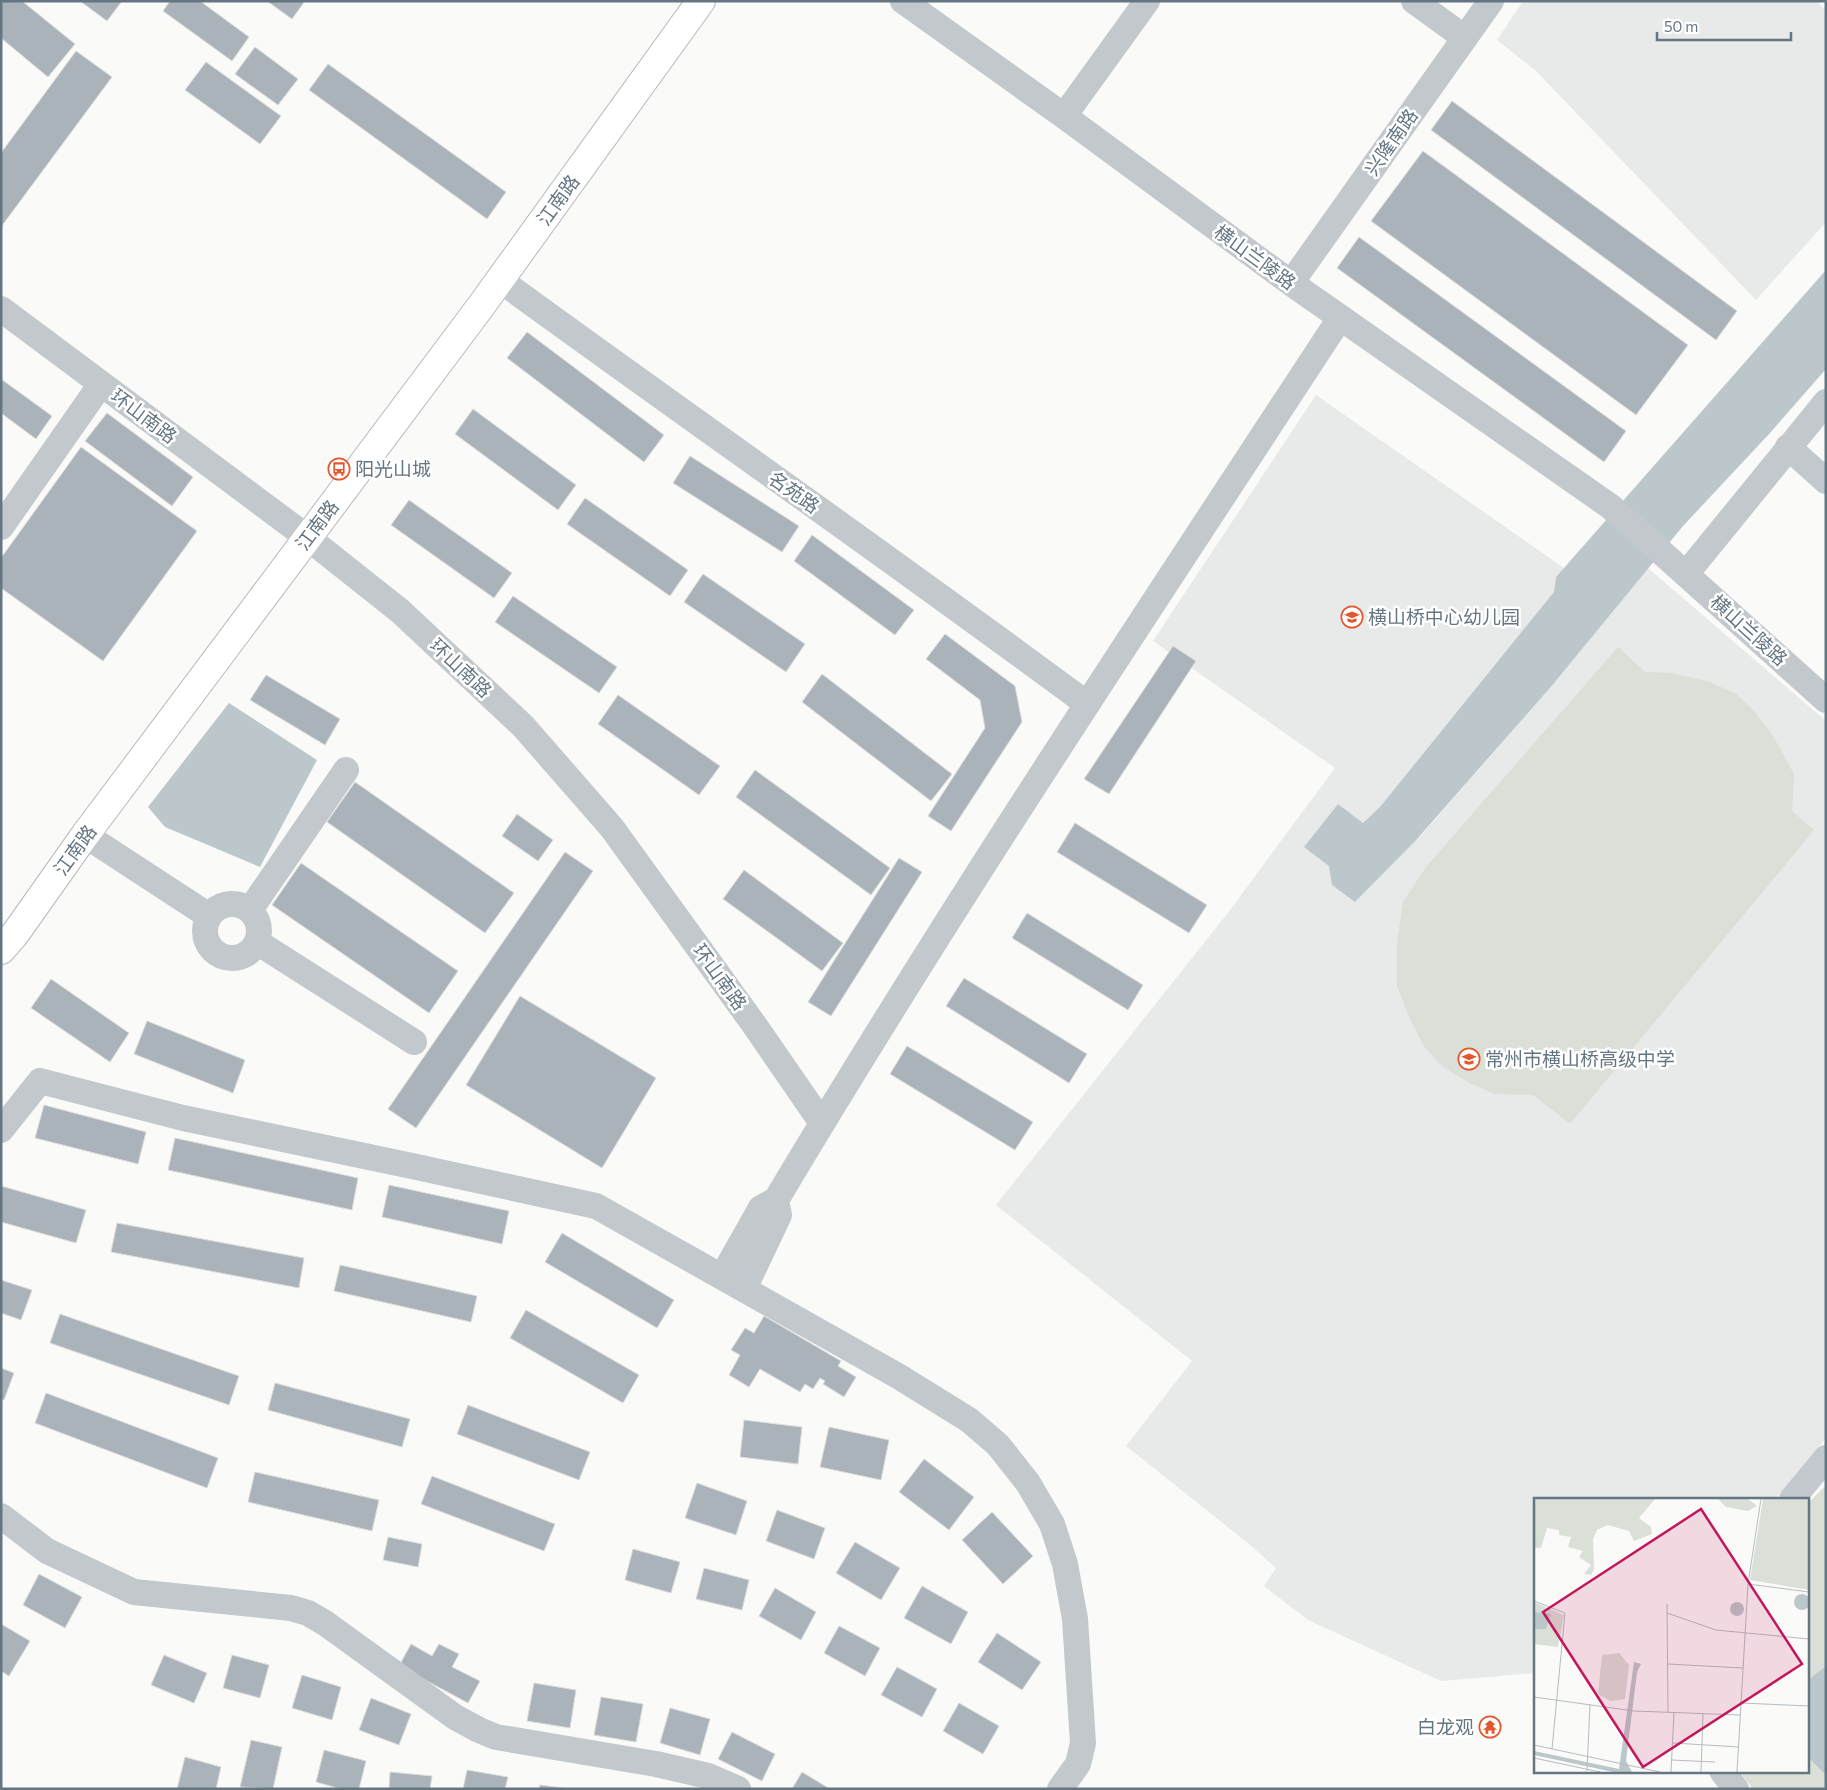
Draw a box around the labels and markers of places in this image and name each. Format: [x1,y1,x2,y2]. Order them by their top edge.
bus stop icon: 阳光山城 [327,457,351,481]
place label: 阳光山城 [355,457,431,480]
school or university icon: 横山桥中心幼儿园 [1340,605,1364,629]
place label: 横山桥中心幼儿园 [1368,605,1520,628]
school or university icon: 常州市横山桥高级中学 [1457,1047,1481,1071]
place label: 常州市横山桥高级中学 [1485,1047,1675,1070]
place label: 白龙观 [1417,1715,1474,1738]
temple icon: 白龙观 [1478,1715,1502,1739]

